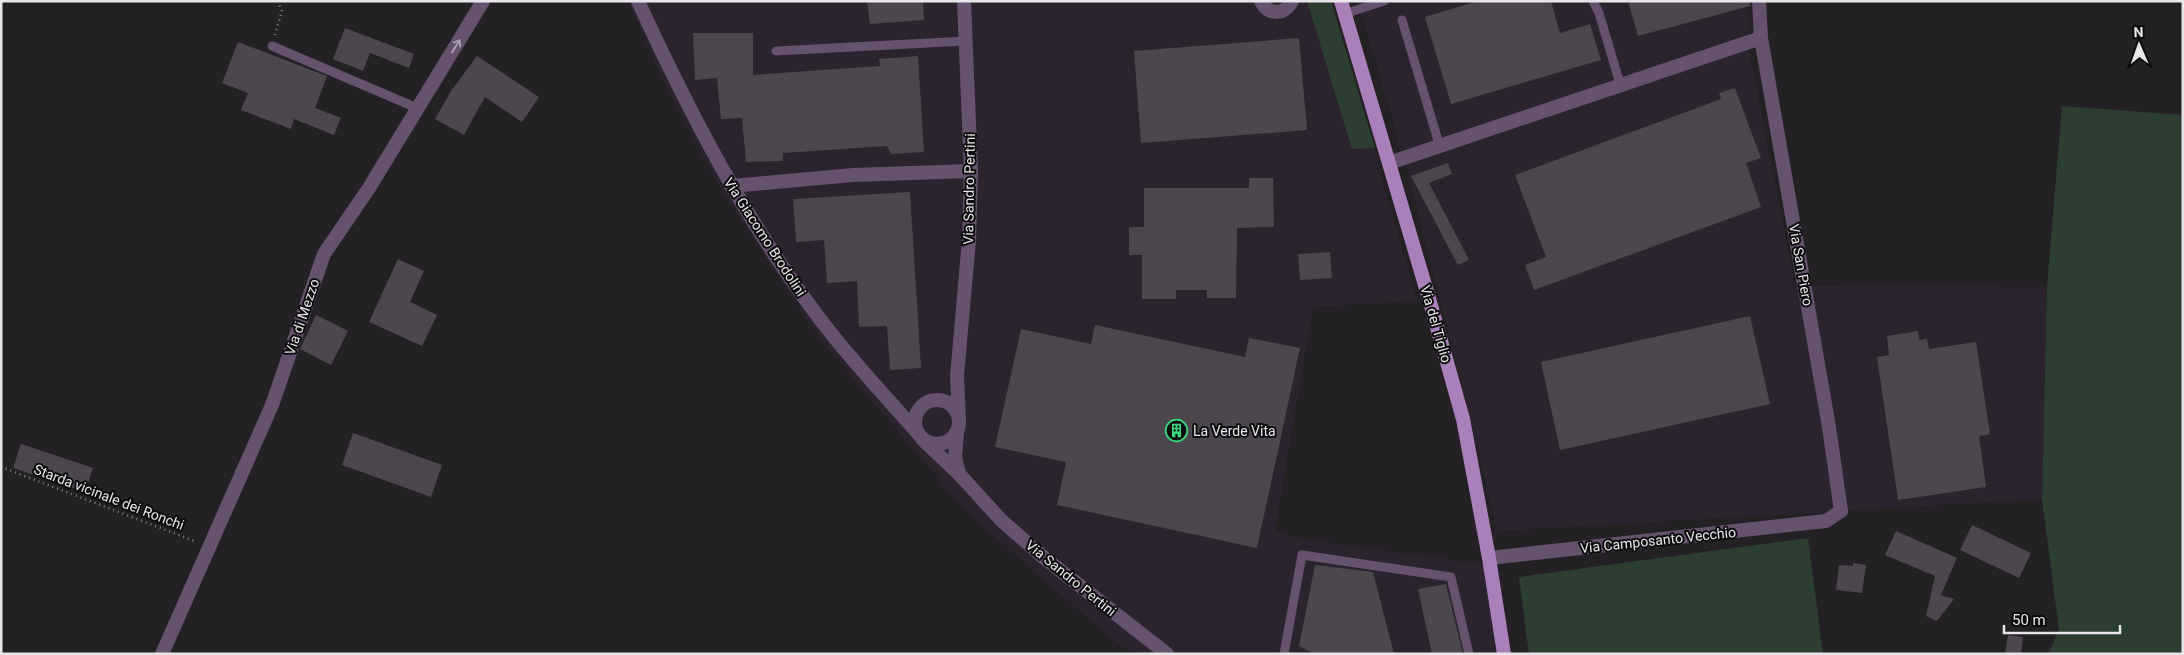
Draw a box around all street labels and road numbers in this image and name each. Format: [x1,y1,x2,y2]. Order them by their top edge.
street label: Via Sandro Pertini [960,133,978,245]
street label: Via Giacomo Brodolini [721,175,809,299]
street label: Via San Piero [1786,223,1816,307]
street label: Via di Mezzo [281,277,323,357]
street label: Via del Tiglio [1417,283,1455,365]
street label: Starda vicinale dei Ronchi [32,461,186,533]
street label: Via Camposanto Vecchio [1579,524,1737,556]
street label: Via Sandro Pertini [1023,537,1119,619]

